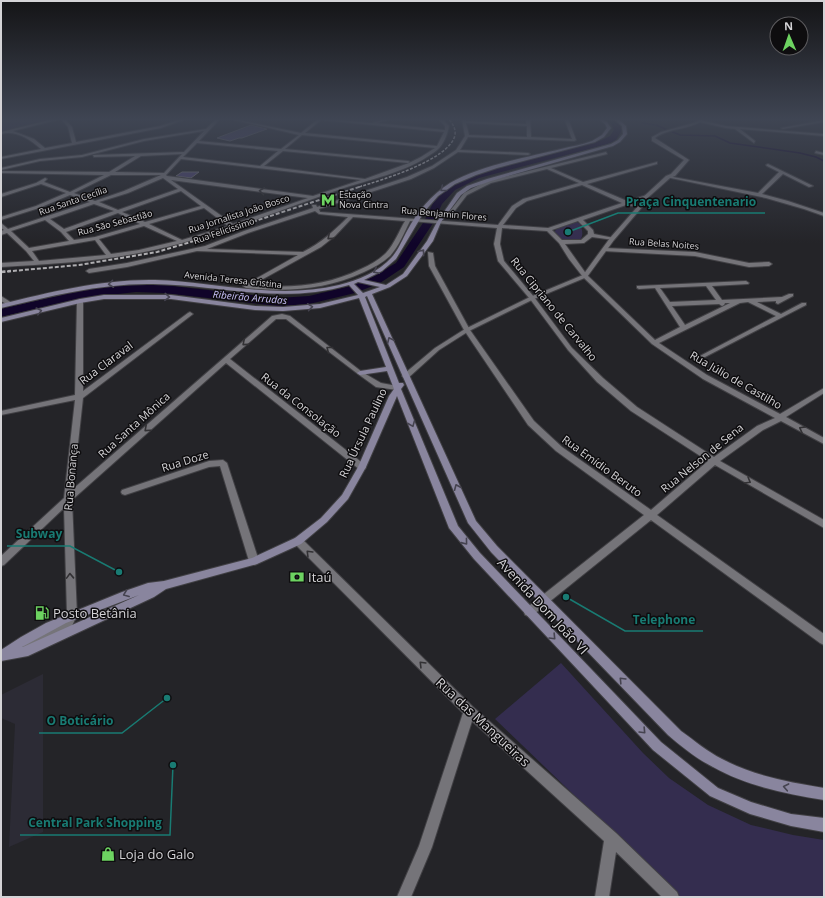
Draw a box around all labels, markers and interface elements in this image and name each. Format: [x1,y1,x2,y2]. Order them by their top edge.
north arrow [769,16,809,56]
text: N [784,18,793,33]
street label: Rua Santa Cecília [37,183,109,218]
one-way arrow [441,184,448,191]
one-way arrow [259,187,265,196]
place label: Estação Nova Cintra [339,188,388,211]
callout: Praça Cinquentenario [618,189,765,213]
street label: Rua Jornalista João Bosco [187,191,291,236]
metro station icon: Estação Nova Cintra [320,192,336,208]
text: Praça Cinquentenario [626,193,756,210]
street label: Rua Benjamin Flores [401,203,487,224]
street label: Rua São Sebastião [76,206,154,239]
street label: Rua Felicíssimo [192,214,256,247]
one-way arrow [327,232,335,239]
street label: Rua Belas Noites [629,235,700,252]
one-way arrow [417,249,424,256]
street label: Rua Cipriano de Carvalho [508,254,601,364]
one-way arrow [373,266,381,274]
street label: Avenida Teresa Cristina [184,268,283,291]
one-way arrow [108,279,114,288]
water label: Ribeirão Arrudas [212,287,288,307]
one-way arrow [164,292,170,301]
one-way arrow [307,303,313,312]
one-way arrow [36,307,42,315]
one-way arrow [387,337,395,344]
street label: Rua Claraval [76,338,136,388]
one-way arrow [242,338,250,345]
one-way arrow [326,347,333,354]
street label: Rua Júlio de Castilho [687,347,785,412]
street label: Rua da Consolação [258,369,345,441]
street label: Rua Úrsula Paulino [335,385,390,480]
street label: Rua Santa Mônica [95,388,173,461]
street label: Rua Nelson de Sena [657,420,746,496]
one-way arrow [407,421,415,428]
one-way arrow [145,424,152,431]
one-way arrow [799,427,806,434]
street label: Rua Emídio Beruto [559,431,646,500]
street label: Rua Bonança [60,443,81,511]
street label: Rua Doze [160,446,210,475]
one-way arrow [744,476,751,483]
one-way arrow [453,483,461,490]
callout: Subway [7,522,70,546]
text: Subway [16,525,62,542]
one-way arrow [461,537,468,544]
one-way arrow [306,550,314,558]
street label: Avenida Dom João VI [494,554,592,658]
place label: Itaú [308,568,331,586]
bank icon: Itaú [289,569,305,585]
one-way arrow [66,573,75,579]
one-way arrow [123,590,130,598]
place label: Posto Betânia [53,604,137,622]
fuel station icon: Posto Betânia [34,605,50,621]
callout: Telephone [625,607,703,631]
text: Telephone [633,611,695,628]
one-way arrow [549,632,556,640]
one-way arrow [419,661,427,669]
street label: Rua das Mangueiras [432,674,534,770]
one-way arrow [619,677,627,685]
callout: O Boticário [39,709,122,733]
text: O Boticário [47,712,114,729]
one-way arrow [638,726,646,734]
one-way arrow [782,784,789,792]
callout: Central Park Shopping [20,811,170,835]
text: Central Park Shopping [28,814,162,831]
place label: Loja do Galo [119,845,195,863]
shop icon: Loja do Galo [100,846,116,862]

